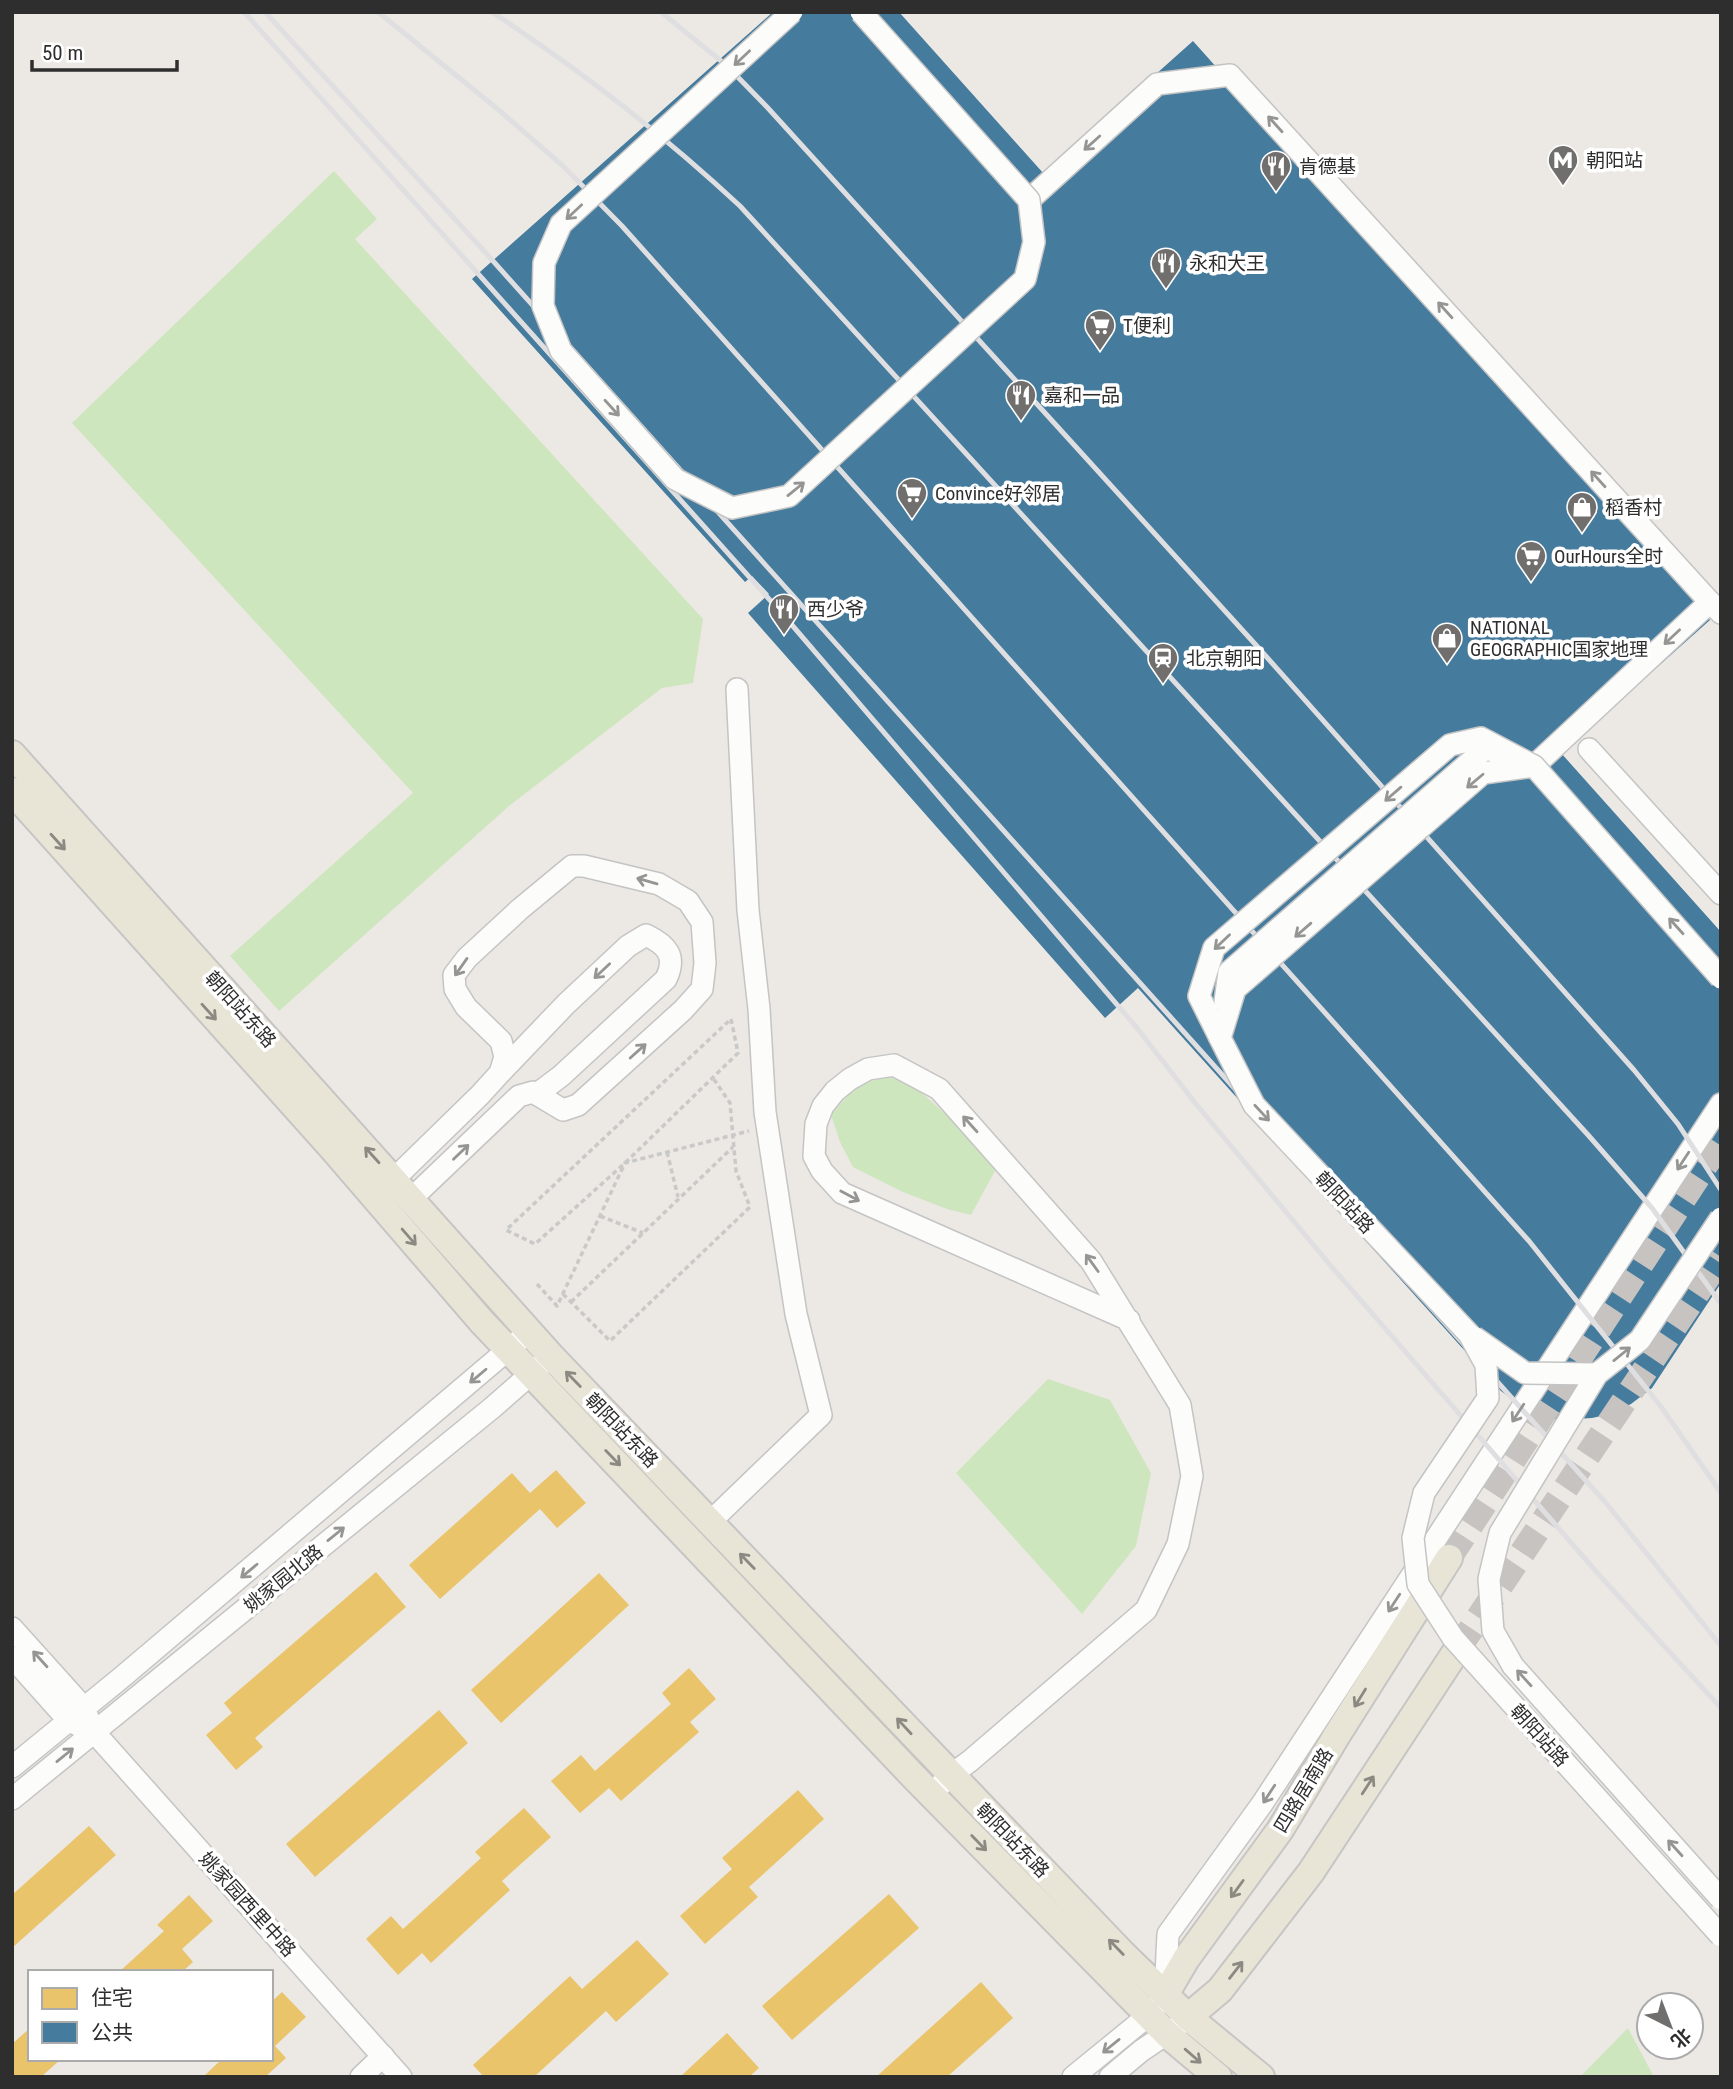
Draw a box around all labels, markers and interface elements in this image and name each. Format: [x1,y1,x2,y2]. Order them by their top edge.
scale bar [32,28,177,72]
text: 50 m [42,41,83,65]
one-way arrow [734,50,751,67]
one-way arrow [1267,115,1283,133]
one-way arrow [1084,134,1101,151]
metro station icon: 朝阳站 [1546,143,1580,187]
restaurant icon: 肯德基 [1259,149,1293,193]
place label: 朝阳站 [1586,149,1643,172]
place label: 肯德基 [1299,155,1356,178]
one-way arrow [565,204,583,220]
restaurant icon: 永和大王 [1149,246,1183,290]
place label: 永和大王 [1189,252,1265,275]
one-way arrow [1436,302,1453,319]
supermarket icon: T便利 [1083,308,1117,352]
place label: T便利 [1123,314,1171,337]
restaurant icon: 嘉和一品 [1004,378,1038,422]
place label: 嘉和一品 [1044,384,1120,407]
one-way arrow [604,398,620,416]
one-way arrow [1590,470,1606,488]
supermarket icon: Convince好邻居 [895,476,929,520]
one-way arrow [786,481,804,496]
place label: Convince好邻居 [935,482,1061,505]
shop icon: 稻香村 [1565,490,1599,534]
place label: 稻香村 [1605,496,1662,519]
supermarket icon: OurHours全时 [1514,539,1548,583]
place label: OurHours全时 [1554,545,1663,568]
restaurant icon: 西少爷 [767,592,801,636]
place label: 西少爷 [807,598,864,621]
place label: NATIONAL GEOGRAPHIC国家地理 [1470,616,1648,661]
shop icon: NATIONAL GEOGRAPHIC国家地理 [1430,621,1464,665]
one-way arrow [1663,629,1681,645]
station icon: 北京朝阳 [1146,641,1180,685]
place label: 北京朝阳 [1186,647,1262,670]
one-way arrow [1466,773,1484,789]
one-way arrow [1385,786,1403,802]
one-way arrow [49,833,65,851]
one-way arrow [636,874,659,887]
one-way arrow [1668,918,1684,936]
one-way arrow [1294,922,1312,938]
one-way arrow [1213,934,1230,951]
one-way arrow [454,957,468,976]
one-way arrow [594,963,611,980]
street label: 朝阳站东路 [200,966,281,1052]
one-way arrow [201,1003,218,1020]
one-way arrow [629,1043,647,1059]
one-way arrow [1254,1104,1270,1122]
one-way arrow [962,1115,978,1133]
one-way arrow [452,1143,469,1160]
one-way arrow [364,1146,380,1164]
one-way arrow [1676,1151,1690,1171]
street label: 朝阳站路 [1310,1167,1379,1238]
one-way arrow [839,1189,860,1203]
one-way arrow [401,1228,417,1246]
one-way arrow [1085,1254,1099,1273]
one-way arrow [1613,1346,1631,1362]
one-way arrow [470,1368,488,1384]
one-way arrow [564,1371,581,1388]
street label: 朝阳站东路 [580,1388,663,1473]
one-way arrow [1511,1403,1526,1422]
one-way arrow [605,1449,622,1466]
one-way arrow [327,1527,345,1542]
street label: 姚家园北路 [239,1540,327,1617]
one-way arrow [739,1553,756,1570]
one-way arrow [240,1563,258,1578]
one-way arrow [1386,1593,1400,1613]
one-way arrow [33,1651,49,1669]
one-way arrow [1516,1669,1532,1687]
one-way arrow [1352,1688,1366,1708]
street label: 朝阳站路 [1506,1699,1574,1771]
one-way arrow [895,1718,912,1735]
street label: 四路居南路 [1269,1744,1338,1837]
one-way arrow [56,1748,74,1763]
one-way arrow [1361,1776,1376,1795]
one-way arrow [1262,1783,1276,1803]
street label: 朝阳站东路 [971,1798,1054,1883]
one-way arrow [971,1834,988,1851]
one-way arrow [1667,1840,1684,1857]
street label: 姚家园西里中路 [195,1847,301,1961]
one-way arrow [1229,1880,1244,1898]
one-way arrow [1108,1939,1125,1956]
one-way arrow [1229,1961,1244,1980]
legend [28,1970,273,2061]
text: 住宅 [91,1986,133,2010]
north arrow [1635,1991,1705,2061]
text: 公共 [91,2021,133,2045]
text: 北 [1666,2023,1696,2053]
one-way arrow [1103,2038,1121,2054]
one-way arrow [1183,2048,1201,2064]

